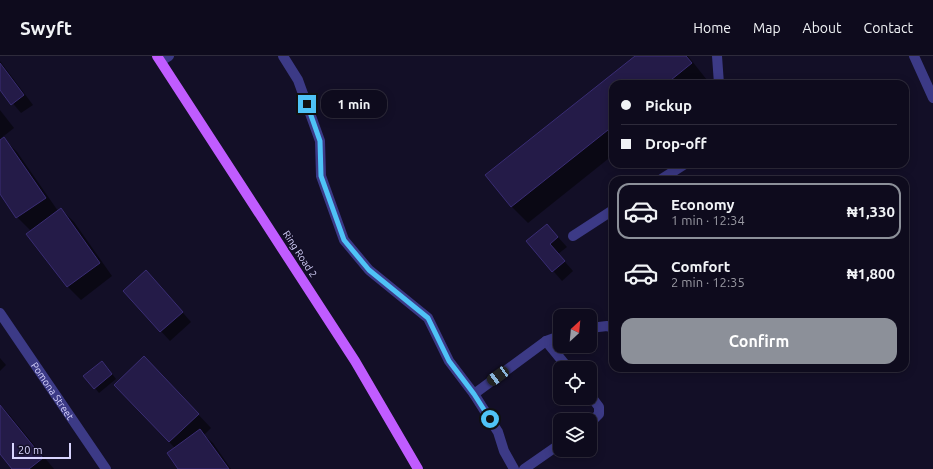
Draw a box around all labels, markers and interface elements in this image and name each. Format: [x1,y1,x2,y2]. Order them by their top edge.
text: Swyft [20,17,72,39]
text: Home [693,20,731,36]
text: Map [753,20,781,36]
text: About [803,20,842,36]
text: Contact [864,20,913,36]
callout: 1 min [321,90,387,118]
route end [298,95,316,113]
text: 1 min [338,97,370,111]
text: Pickup [645,97,692,114]
text: Drop-off [645,135,707,152]
icon: car [623,193,659,229]
text: Economy [671,196,735,213]
text: ₦1,330 [847,203,895,220]
text: 1 min · 12:34 [671,213,745,227]
street label: Ring Road 2 [281,229,319,279]
icon: car [623,255,659,291]
text: Comfort [671,258,730,275]
text: ₦1,800 [847,265,895,282]
text: 2 min · 12:35 [671,275,745,289]
north arrow [553,309,597,353]
map controls [553,309,597,457]
button: Confirm [621,318,897,364]
street label: Pomona Street [29,360,76,422]
button: locate [553,361,597,405]
car [485,364,511,388]
route start [481,410,499,428]
button: layers [553,413,597,457]
scale bar [12,441,71,460]
text: 20 m [18,444,42,456]

